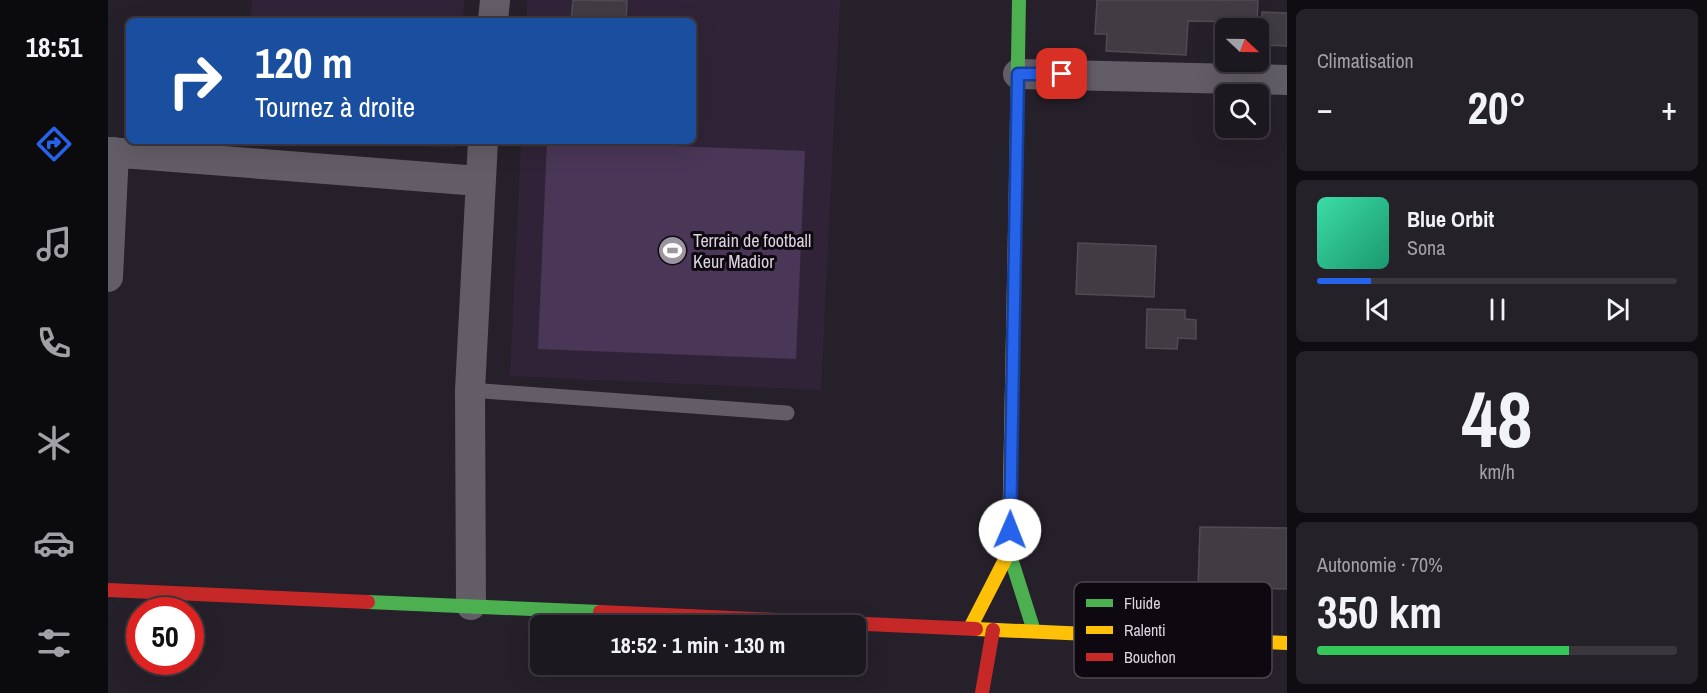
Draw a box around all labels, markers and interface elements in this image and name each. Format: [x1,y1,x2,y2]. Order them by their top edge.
north arrow [1215,18,1269,72]
map controls [1215,18,1269,138]
text: 18:51 [26,29,82,65]
text: 120 m [255,35,353,91]
icon: right [156,42,234,120]
text: Climatisation [1317,47,1414,74]
pin [1036,48,1087,99]
icon: arrive [1045,57,1078,90]
text: 20° [1467,77,1527,138]
button: search [1215,84,1269,138]
text: − [1317,86,1333,130]
text: + [1661,86,1677,130]
text: Tournez à droite [255,89,415,125]
icon: directions [33,123,75,165]
text: Blue Orbit [1407,204,1494,234]
icon: music [33,223,75,265]
place label: Terrain de football Keur Madior [693,228,811,274]
sports icon: Terrain de football Keur Madior [656,234,688,266]
text: Sona [1407,234,1445,261]
icon: previous [1361,293,1394,326]
icon: pause [1481,293,1514,326]
icon: next [1601,293,1634,326]
icon: phone [33,322,75,364]
text: 48 [1461,366,1533,471]
icon: climate [33,422,75,464]
text: km/h [1479,458,1515,485]
position arrow [978,498,1042,562]
icon: car [33,522,75,564]
text: Autonomie · 70% [1317,551,1443,578]
text: 350 km [1317,581,1442,642]
legend [1074,582,1272,678]
text: Fluide [1124,592,1160,614]
speed limit sign: 50 [126,597,204,675]
text: Ralenti [1124,619,1166,641]
icon: filters [33,622,75,664]
text: 18:52 · 1 min · 130 m [611,630,785,660]
text: Bouchon [1124,646,1176,668]

